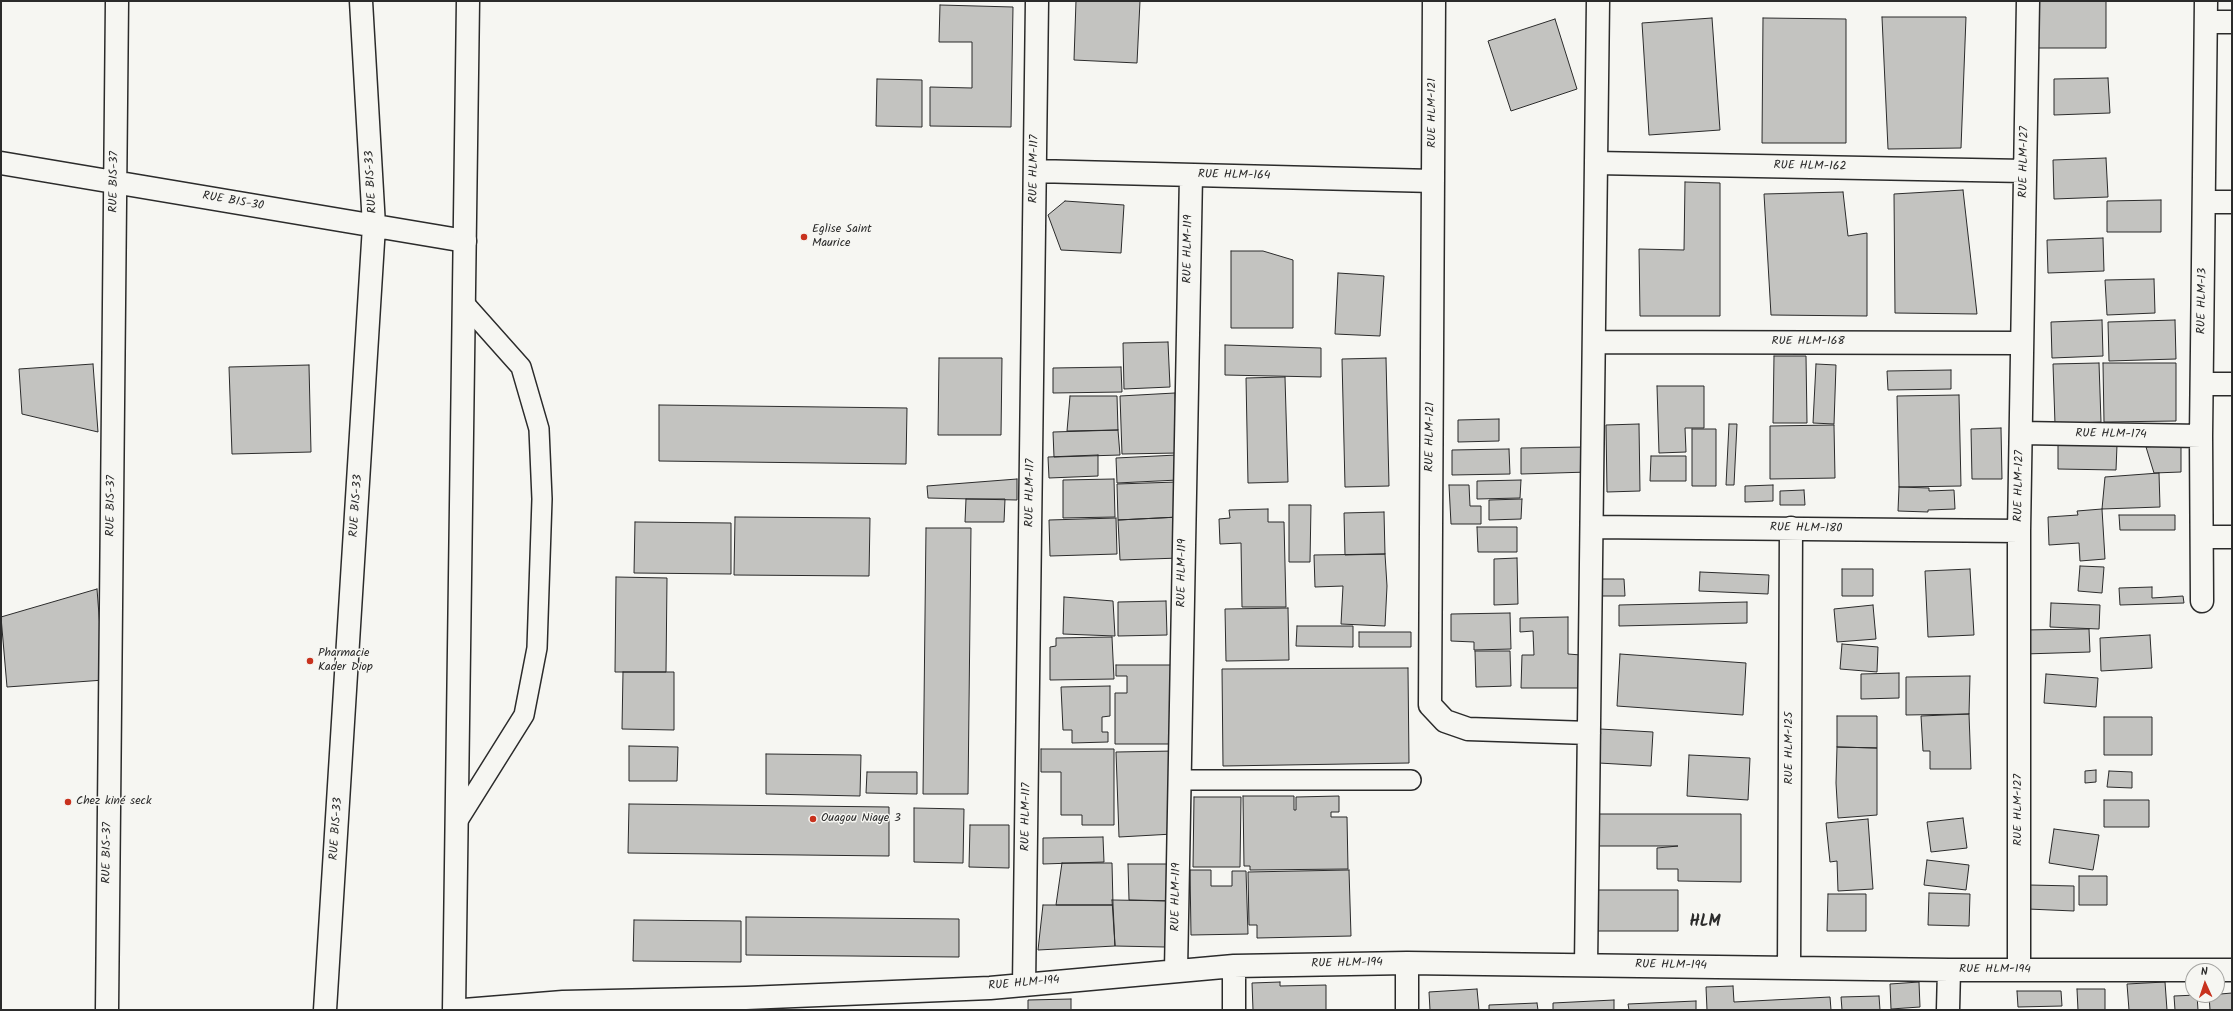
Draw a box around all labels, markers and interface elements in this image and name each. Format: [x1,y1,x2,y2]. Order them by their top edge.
street label: RUE HLM-121 [1426,78,1440,148]
street label: RUE HLM-127 [2017,126,2033,198]
street label: RUE HLM-117 [1027,135,1043,203]
street label: RUE BIS-33 [363,150,381,214]
street label: RUE BIS-37 [107,151,123,213]
street label: RUE HLM-162 [1773,159,1847,175]
street label: RUE HLM-164 [1198,168,1270,184]
street label: RUE BIS-30 [201,190,265,214]
street label: RUE HLM-119 [1181,214,1197,284]
place label: Eglise Saint Maurice [812,223,872,251]
marker: Eglise Saint Maurice [799,232,809,242]
street label: RUE HLM-13 [2195,268,2211,334]
street label: RUE HLM-168 [1771,335,1845,349]
street label: RUE HLM-121 [1423,402,1439,472]
street label: RUE HLM-174 [2075,427,2147,443]
street label: RUE HLM-127 [2012,450,2028,522]
street label: RUE HLM-117 [1023,459,1039,527]
street label: RUE BIS-33 [348,474,366,538]
street label: RUE BIS-37 [104,475,120,537]
street label: RUE HLM-180 [1770,521,1842,537]
street label: RUE HLM-119 [1175,538,1191,608]
place label: Pharmacie Kader Diop [318,647,373,675]
marker: Pharmacie Kader Diop [305,656,315,666]
street label: RUE HLM-125 [1783,712,1797,784]
street label: RUE HLM-127 [2012,774,2026,846]
street label: RUE HLM-117 [1019,783,1035,851]
place label: Chez kiné seck [76,795,152,809]
marker: Chez kiné seck [63,797,73,807]
street label: RUE BIS-33 [328,797,346,861]
place label: Ouagou Niaye 3 [821,812,901,826]
marker: Ouagou Niaye 3 [808,814,818,824]
street label: RUE BIS-37 [100,822,116,884]
street label: RUE HLM-119 [1169,862,1185,932]
district label: HLM [1689,913,1721,933]
street label: RUE HLM-194 [1311,956,1383,972]
street label: RUE HLM-194 [1635,958,1707,974]
street label: RUE HLM-194 [1959,963,2031,977]
north arrow [2185,963,2225,1003]
text: N [2200,963,2208,981]
street label: RUE HLM-194 [988,974,1060,994]

